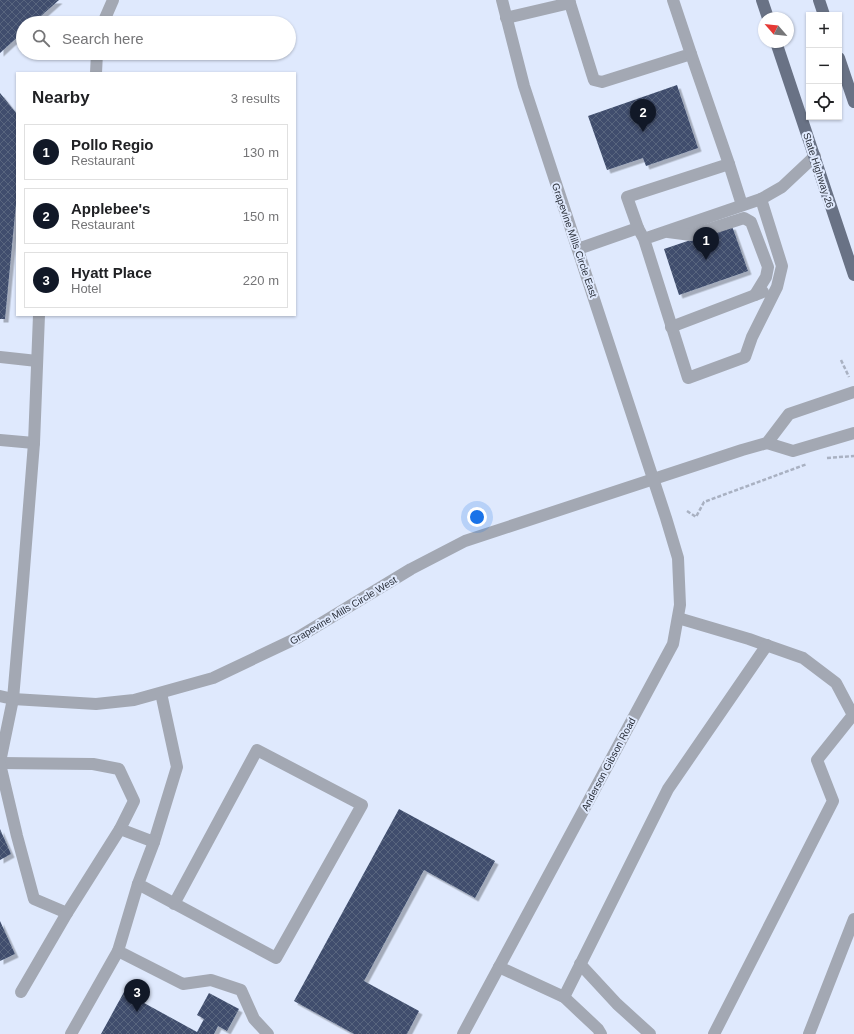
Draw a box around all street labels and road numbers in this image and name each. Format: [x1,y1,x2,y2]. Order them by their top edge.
street label: State Highway 26 [801,131,836,210]
street label: Grapevine Mills Circle East [550,182,599,299]
street label: Grapevine Mills Circle West [288,574,399,647]
street label: Anderson Gibson Road [579,716,638,813]

